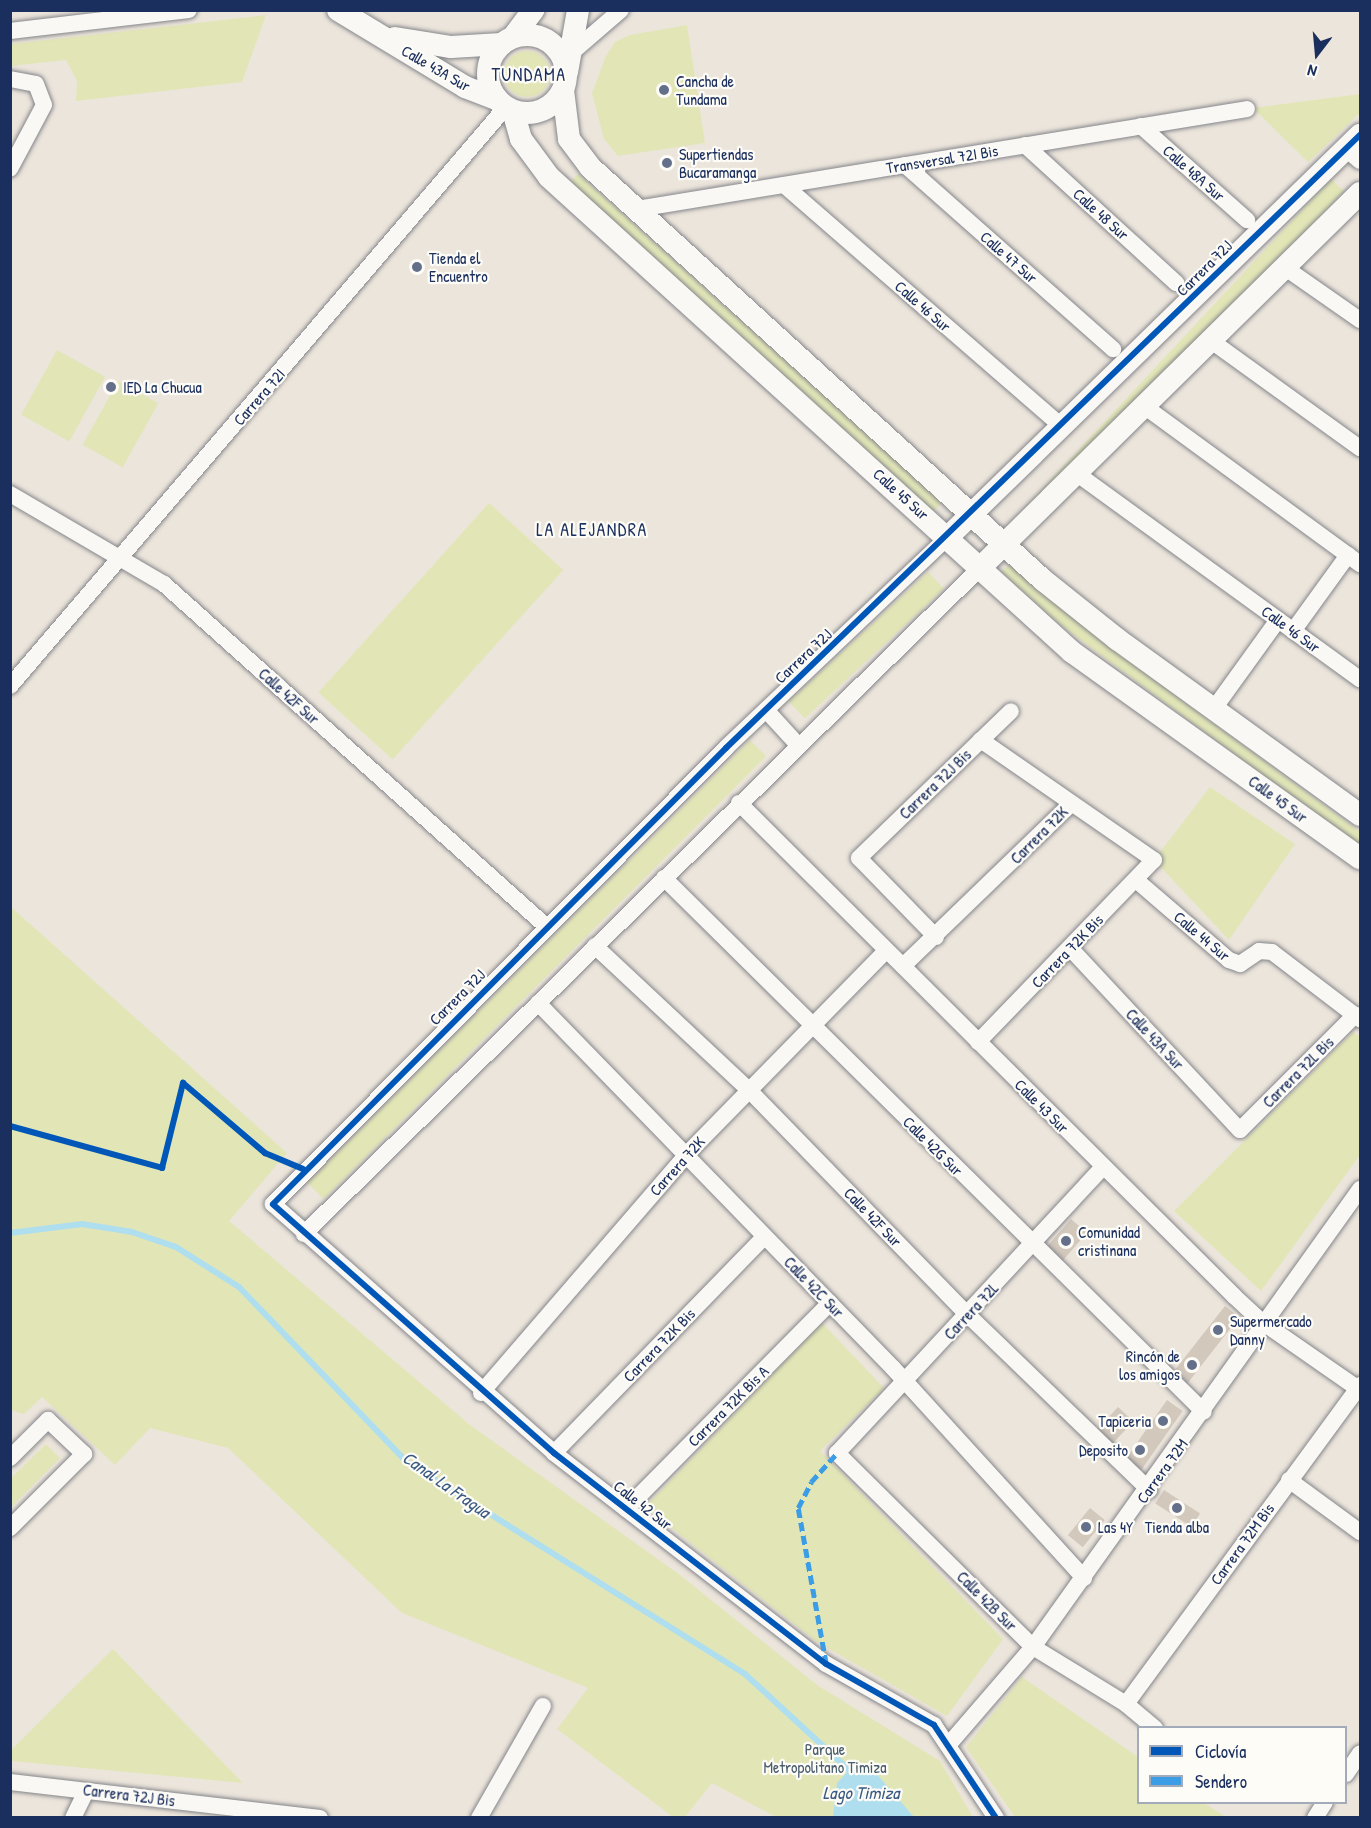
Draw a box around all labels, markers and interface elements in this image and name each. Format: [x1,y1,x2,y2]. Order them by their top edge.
north arrow [1287,24,1347,84]
street label: Calle 43A Sur [398,41,474,95]
text: N [1305,60,1319,83]
district label: TUNDAMA [491,64,567,86]
place label: Cancha de Tundama [676,71,734,109]
marker: Cancha de Tundama [657,83,671,97]
street label: Transversal 72I Bis [885,141,999,177]
street label: Calle 48A Sur [1159,141,1229,205]
place label: Supertiendas Bucaramanga [679,144,756,182]
marker: Supertiendas Bucaramanga [660,156,674,170]
street label: Calle 48 Sur [1069,184,1133,244]
street label: Calle 47 Sur [976,227,1042,287]
street label: Carrera 72J [1172,236,1236,300]
place label: Tienda el Encuentro [429,248,488,286]
marker: Tienda el Encuentro [410,260,424,274]
street label: Calle 46 Sur [891,276,955,336]
street label: Carrera 72I [229,365,289,429]
place label: IED La Chucua [123,377,202,397]
marker: IED La Chucua [104,380,118,394]
street label: Calle 45 Sur [869,464,933,524]
district label: LA ALEJANDRA [536,519,648,541]
street label: Calle 46 Sur [1258,601,1324,657]
street label: Carrera 72J [770,625,836,687]
street label: Calle 42F Sur [255,664,323,728]
street label: Carrera 72J Bis [895,745,975,823]
street label: Calle 45 Sur [1245,771,1311,827]
street label: Carrera 72K [1006,802,1072,868]
street label: Calle 44 Sur [1170,907,1234,965]
street label: Carrera 72K Bis [1027,910,1107,992]
street label: Carrera 72J [425,965,489,1029]
street label: Calle 43A Sur [1122,1004,1188,1074]
street label: Carrera 72L Bis [1258,1032,1338,1112]
street label: Calle 43 Sur [1011,1075,1073,1137]
street label: Calle 42G Sur [899,1112,967,1180]
street label: Carrera 72K [645,1132,709,1200]
street label: Calle 42F Sur [840,1183,906,1251]
place label: Comunidad cristinana [1078,1222,1140,1260]
marker: Comunidad cristinana [1059,1234,1073,1248]
street label: Calle 42C Sur [780,1252,848,1322]
street label: Carrera 72L [940,1278,1002,1344]
street label: Carrera 72K Bis [619,1304,699,1386]
place label: Supermercado Danny [1230,1311,1312,1349]
marker: Supermercado Danny [1211,1323,1225,1337]
place label: Rincón de los amigos [1119,1346,1180,1384]
marker: Rincón de los amigos [1185,1358,1199,1372]
street label: Carrera 72K Bis A [684,1362,772,1450]
place label: Tapiceria [1098,1411,1151,1431]
marker: Tapiceria [1156,1414,1170,1428]
street label: Carrera 72M [1132,1435,1192,1507]
place label: Deposito [1079,1440,1128,1460]
marker: Deposito [1133,1443,1147,1457]
water label: Canal La Fragua [398,1447,494,1523]
street label: Calle 42 Sur [610,1476,676,1534]
street label: Carrera 72M Bis [1206,1499,1278,1589]
marker: Tienda alba [1170,1501,1184,1515]
place label: Las 4Y [1098,1517,1133,1537]
place label: Tienda alba [1145,1517,1209,1537]
marker: Las 4Y [1079,1520,1093,1534]
street label: Calle 42B Sur [953,1567,1021,1635]
legend [1137,1726,1347,1804]
park label: Parque Metropolitano Timiza [764,1739,886,1777]
text: Ciclovía [1195,1739,1246,1764]
text: Sendero [1195,1769,1247,1794]
street label: Carrera 72J Bis [82,1780,176,1810]
water label: Lago Timiza [823,1782,899,1804]

